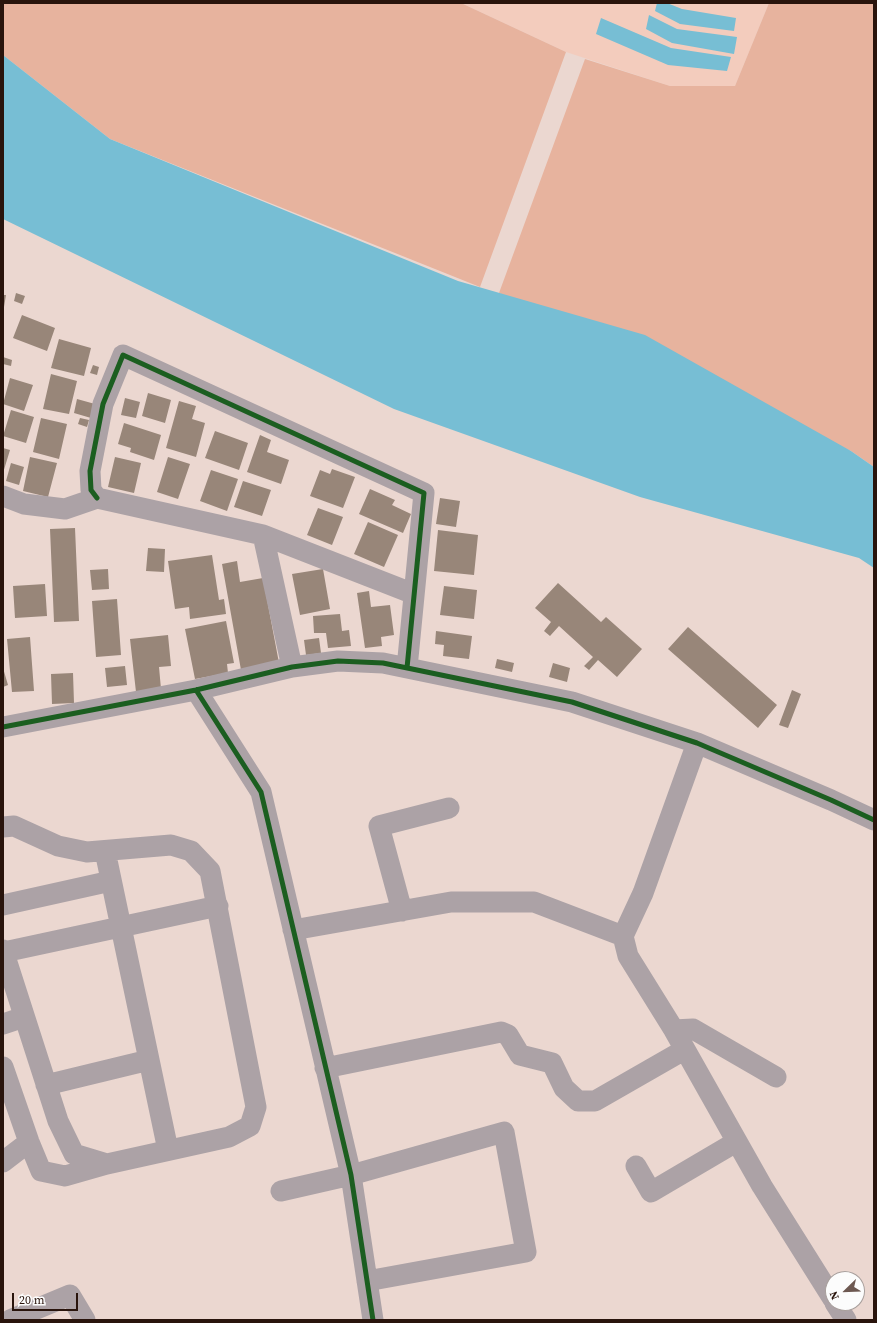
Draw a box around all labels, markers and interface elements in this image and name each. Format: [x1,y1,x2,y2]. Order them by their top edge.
north arrow [825,1271,865,1311]
scale bar [14,1285,80,1311]
text: N [826,1289,843,1302]
text: 20 m [19,1292,45,1308]

